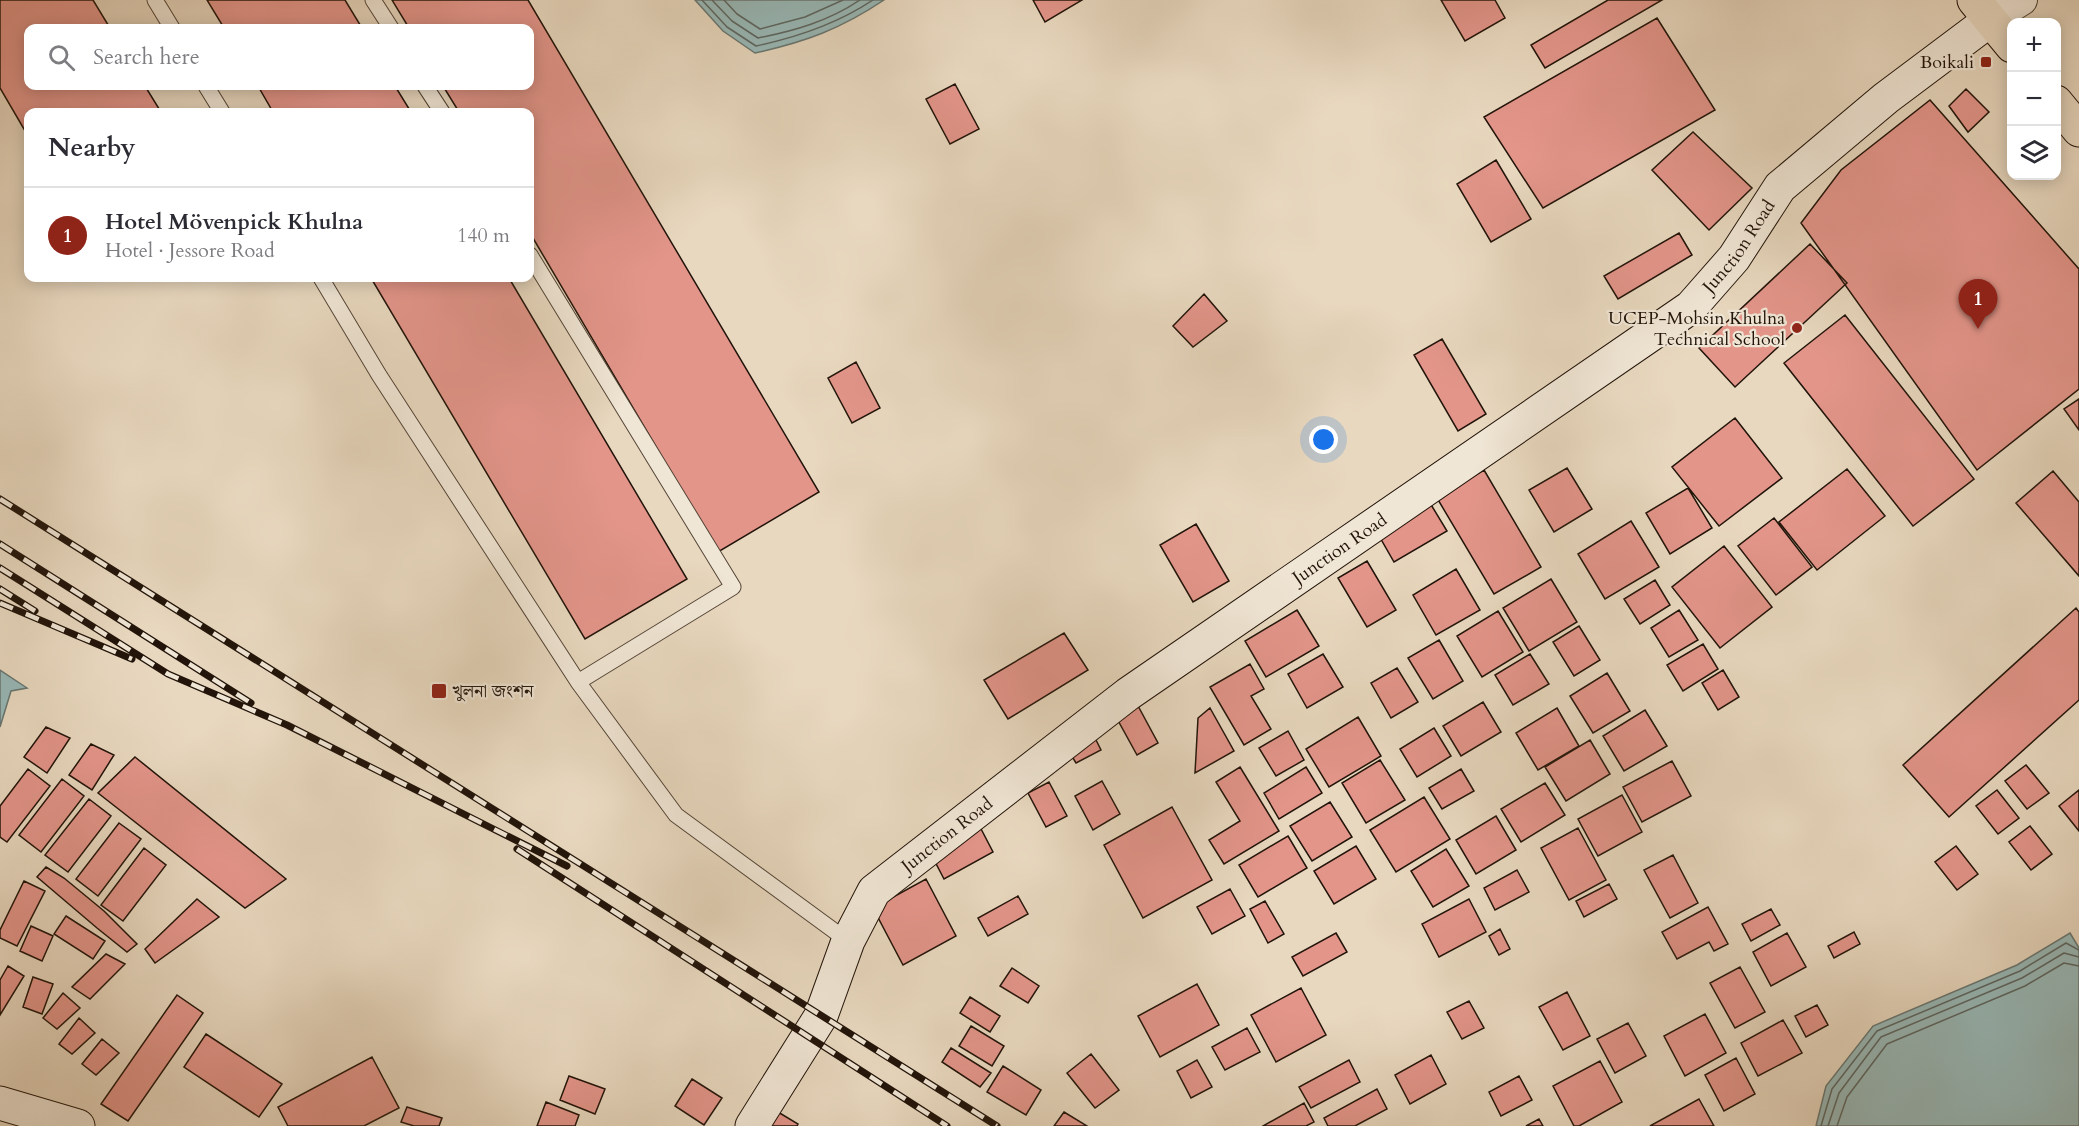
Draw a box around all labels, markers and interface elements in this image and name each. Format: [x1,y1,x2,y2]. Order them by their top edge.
map controls [2007,18,2061,180]
button: + [2007,18,2061,72]
search box [24,24,534,90]
icon: search [45,41,78,74]
text: Search here [93,42,200,72]
place label: Boikali [1920,50,1974,75]
marker: Boikali [1979,55,1993,69]
button: − [2007,72,2061,126]
button: layers [2007,126,2061,180]
text: Nearby [48,130,136,165]
street label: Junction Road [1695,195,1782,301]
text: Hotel Mövenpick Khulna [105,207,363,237]
text: 1 [62,222,73,249]
text: 140 m [457,222,510,249]
text: Hotel · Jessore Road [105,237,275,264]
pin: 1 [1958,280,1998,329]
place label: UCEP-Mohsin Khulna Technical School [1608,306,1785,352]
marker: UCEP-Mohsin Khulna Technical School [1790,321,1804,335]
your location [1309,425,1338,454]
street label: Junction Road [1285,507,1392,592]
place label: খুলনা জংশন [452,679,534,704]
marker: খুলনা জংশন [430,682,448,700]
street label: Junction Road [894,791,998,880]

